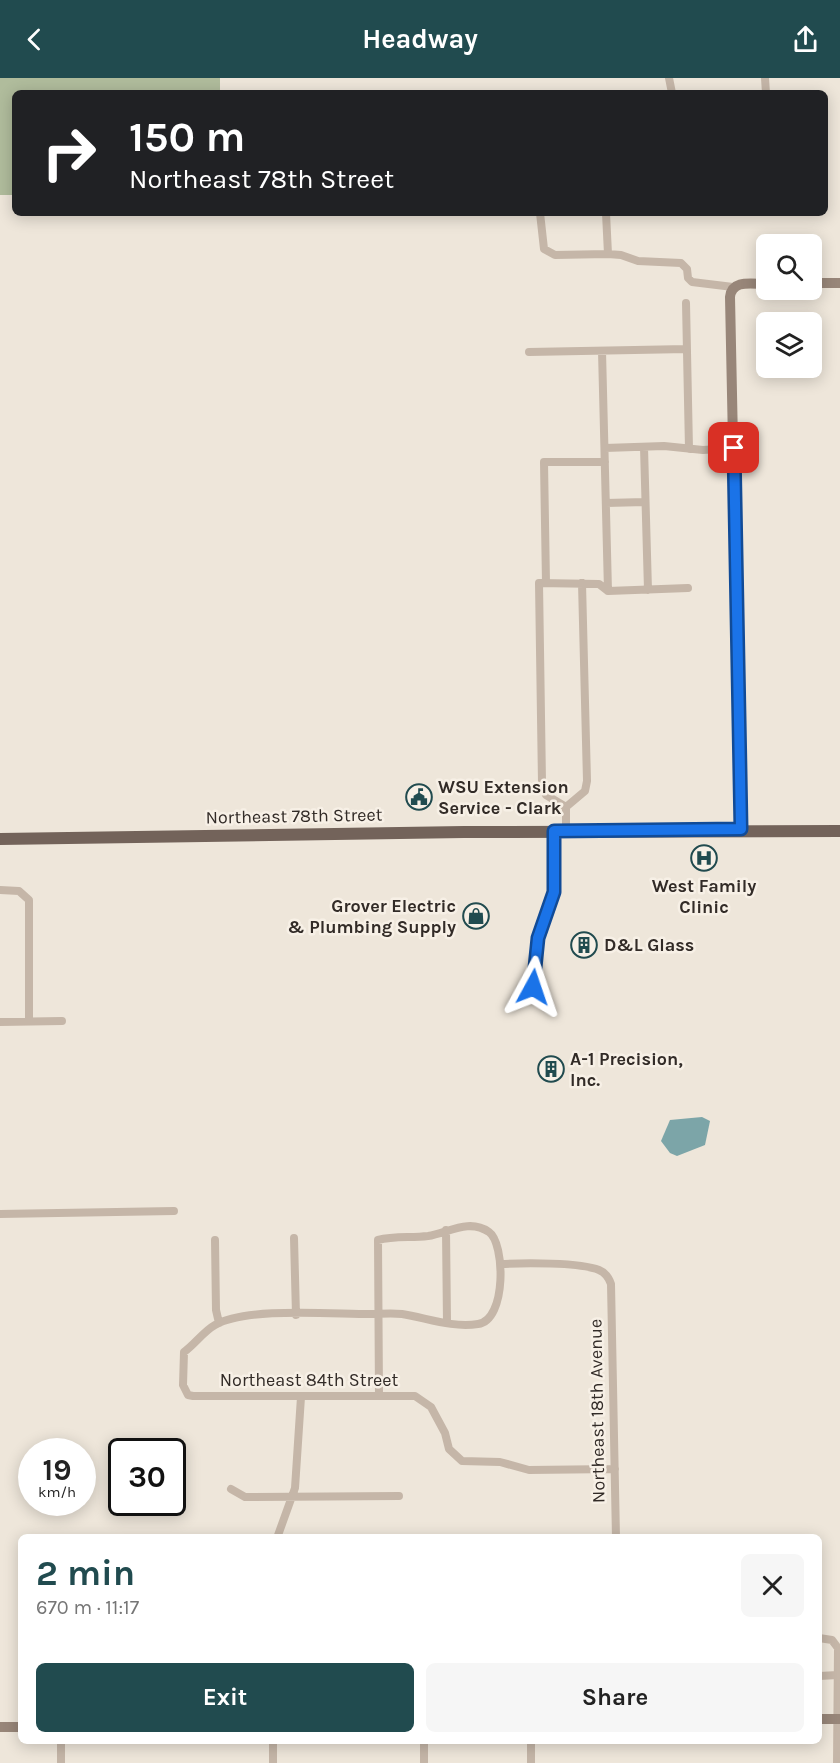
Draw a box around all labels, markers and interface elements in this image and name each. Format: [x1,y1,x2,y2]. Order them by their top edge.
icon: back [18,23,51,56]
text: Headway [362,23,478,55]
icon: share [789,23,822,56]
text: 150 m [129,112,245,162]
icon: right [30,114,108,192]
text: Northeast 78th Street [129,163,394,195]
map controls [756,234,822,378]
button: search [756,234,822,300]
button: layers [756,312,822,378]
pin [708,422,759,473]
icon: arrive [717,431,750,464]
place label: WSU Extension Service - Clark [438,776,569,819]
public building icon: WSU Extension Service - Clark [404,782,434,812]
street label: Northeast 78th Street [205,803,383,829]
hospital icon: West Family Clinic [689,843,719,873]
place label: West Family Clinic [652,875,756,918]
place label: Grover Electric & Plumbing Supply [287,895,456,938]
shop icon: Grover Electric & Plumbing Supply [461,901,491,931]
building icon: D&L Glass [569,930,599,960]
place label: D&L Glass [604,934,694,956]
position arrow [501,955,565,1019]
place label: A-1 Precision, Inc. [570,1048,683,1091]
building icon: A-1 Precision, Inc. [536,1054,566,1084]
street label: Northeast 18th Avenue [584,1319,610,1503]
street label: Northeast 84th Street [220,1369,398,1391]
speed limit sign: 30 [108,1438,186,1516]
text: 19 [42,1452,71,1488]
text: km/h [38,1483,76,1501]
text: 2 min [36,1552,135,1594]
button: close [741,1554,804,1617]
text: 670 m · 11:17 [36,1596,139,1619]
button: Exit [36,1663,414,1732]
button: Share [426,1663,804,1732]

